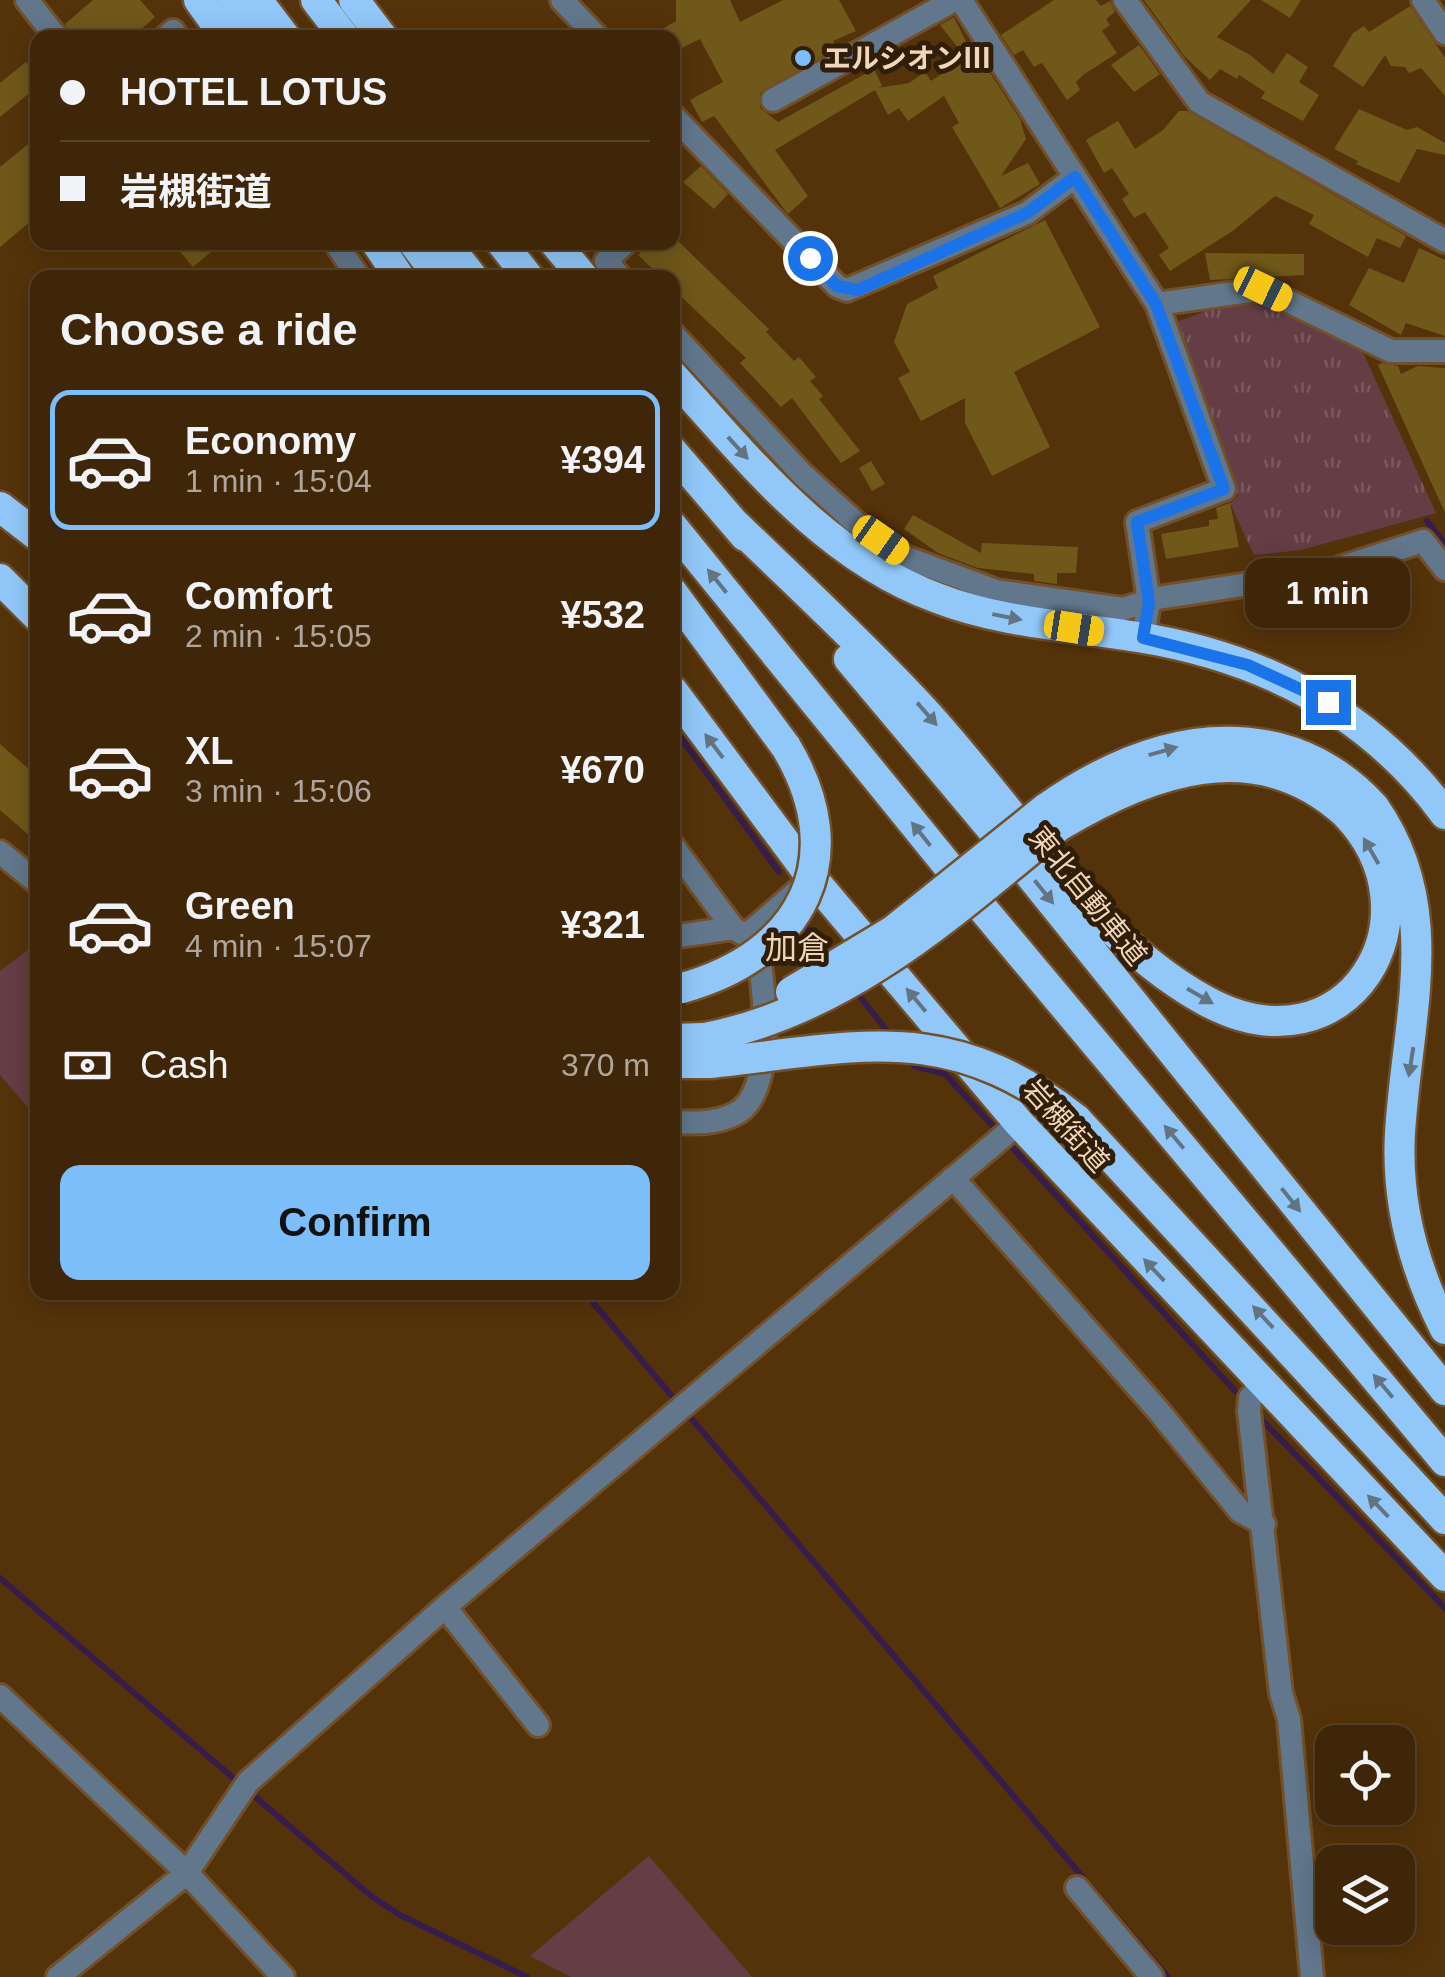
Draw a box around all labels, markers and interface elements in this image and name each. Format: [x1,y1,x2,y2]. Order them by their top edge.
place label: エルシオンⅢ [823,43,991,74]
marker: エルシオンⅢ [792,47,814,69]
text: HOTEL LOTUS [120,71,387,113]
text: 岩槻街道 [120,171,272,213]
route start [788,236,833,281]
car [1229,262,1297,316]
text: Choose a ride [60,304,358,355]
icon: car [65,415,155,505]
text: Economy [185,420,356,462]
one-way arrow [726,436,749,460]
text: ¥394 [560,439,645,481]
text: 1 min · 15:04 [185,463,372,499]
car [848,511,914,569]
callout: 1 min [1246,557,1410,627]
one-way arrow [707,568,728,593]
icon: car [65,570,155,660]
text: Comfort [185,575,333,617]
text: 1 min [1286,575,1369,611]
text: ¥532 [560,594,645,636]
car [1042,608,1106,648]
one-way arrow [992,610,1023,625]
text: 2 min · 15:05 [185,618,372,654]
route end [1306,680,1351,725]
one-way arrow [916,701,938,726]
icon: car [65,725,155,815]
text: XL [185,730,234,772]
one-way arrow [704,733,724,759]
one-way arrow [1148,743,1179,758]
text: ¥670 [560,749,645,791]
text: 3 min · 15:06 [185,773,372,809]
one-way arrow [911,821,932,846]
street label: 東北自動車道 [1023,821,1153,971]
one-way arrow [1363,836,1380,865]
one-way arrow [1033,879,1054,905]
icon: car [65,880,155,970]
text: Green [185,885,295,927]
text: ¥321 [560,904,645,946]
text: 4 min · 15:07 [185,928,372,964]
district label: 加倉 [765,930,829,966]
one-way arrow [905,988,927,1013]
one-way arrow [1186,988,1215,1005]
icon: cash [60,1038,115,1093]
text: Cash [140,1044,229,1086]
text: 370 m [561,1047,650,1083]
one-way arrow [1403,1047,1419,1078]
street label: 岩槻街道 [1017,1074,1115,1178]
one-way arrow [1163,1125,1185,1150]
button: Confirm [60,1165,650,1280]
one-way arrow [1280,1187,1301,1212]
one-way arrow [1143,1258,1166,1282]
one-way arrow [1252,1305,1274,1330]
one-way arrow [1373,1374,1394,1399]
one-way arrow [1367,1494,1390,1518]
map controls [1315,1725,1415,1945]
button: locate [1315,1725,1415,1825]
button: layers [1315,1845,1415,1945]

